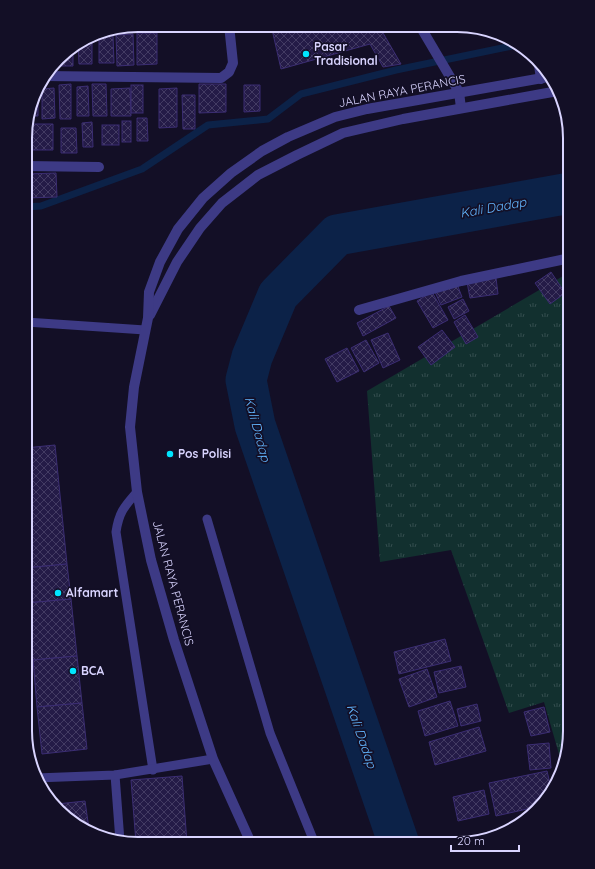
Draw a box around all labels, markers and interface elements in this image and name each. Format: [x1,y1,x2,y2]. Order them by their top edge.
place label: Pasar Tradisional [314,39,378,68]
marker: Pasar Tradisional [301,49,311,59]
street label: JALAN RAYA PERANCIS [337,71,467,110]
water label: Kali Dadap [459,193,528,221]
water label: Kali Dadap [242,395,275,464]
place label: Pos Polisi [178,446,231,461]
marker: Pos Polisi [165,449,175,459]
street label: JALAN RAYA PERANCIS [150,519,198,647]
place label: Alfamart [66,585,118,600]
marker: Alfamart [53,588,63,598]
place label: BCA [81,663,104,678]
marker: BCA [68,666,78,676]
water label: Kali Dadap [344,702,381,771]
scale bar [451,827,519,853]
text: 20 m [457,833,485,848]

